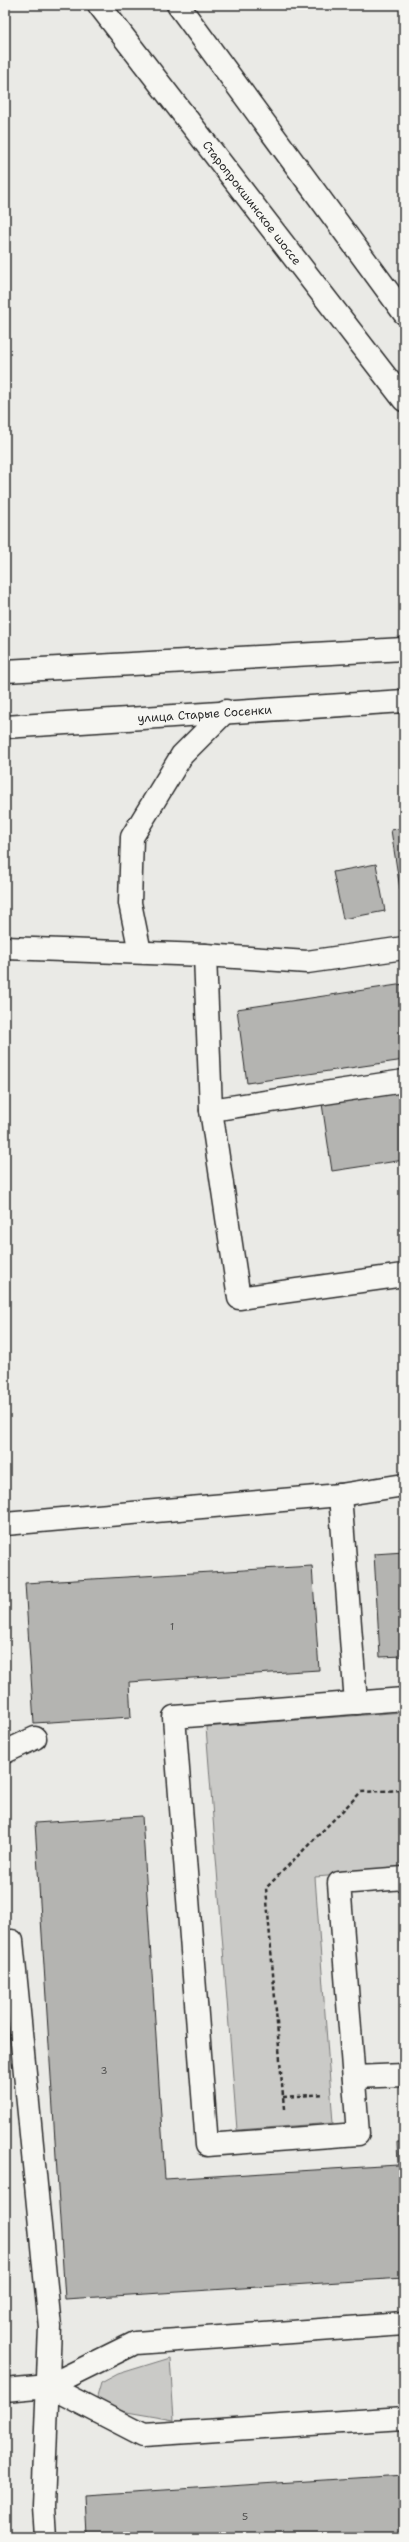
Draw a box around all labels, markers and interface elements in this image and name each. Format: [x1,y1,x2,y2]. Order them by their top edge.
street label: Старопрокшинское шоссе [199,137,305,268]
street label: улица Старые Сосенки [137,702,272,726]
house number: 1 [170,1620,174,1633]
house number: 3 [101,2064,108,2077]
house number: 5 [242,2510,248,2523]

